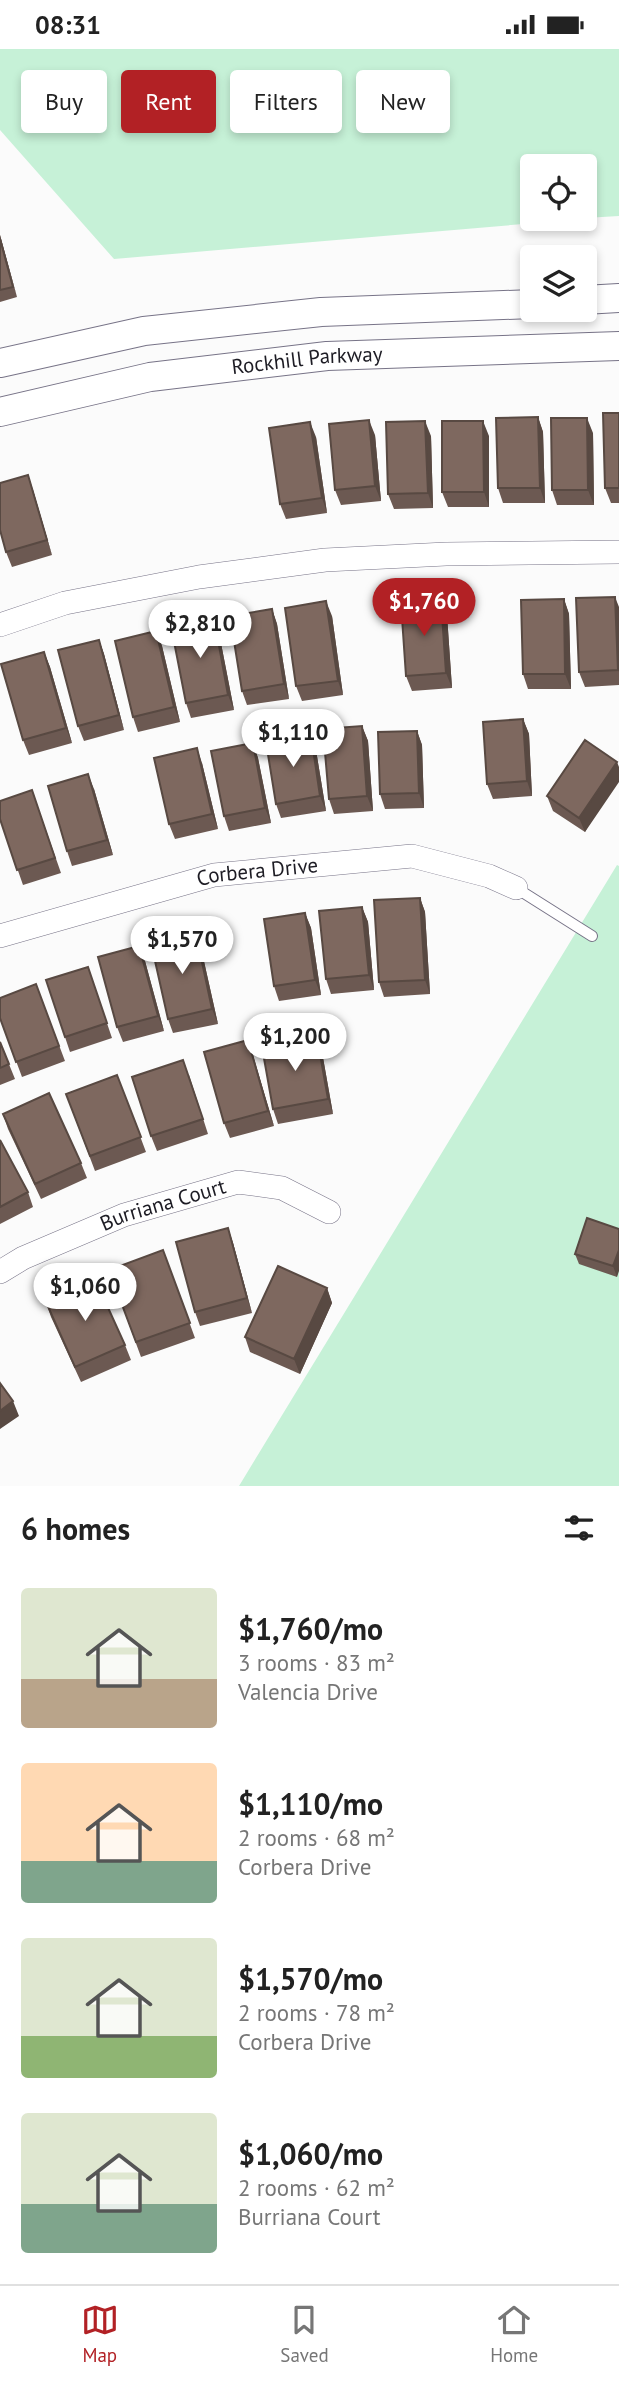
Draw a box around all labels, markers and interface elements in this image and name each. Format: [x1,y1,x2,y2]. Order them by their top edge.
text: 08:31 [35,8,101,41]
chip: Buy [21,70,107,133]
chip: Rent [121,70,216,133]
chip: Filters [230,70,342,133]
chip: New [356,70,450,133]
map controls [520,154,597,322]
button: locate [520,154,597,231]
button: layers [520,245,597,322]
street label: Rockhill Parkway [230,340,383,380]
pin: $1,760 [367,579,481,638]
text: $1,760 [388,586,460,615]
pin: $2,810 [143,601,257,660]
text: $2,810 [164,608,236,637]
pin: $1,110 [236,709,350,769]
text: $1,110 [257,717,329,746]
street label: Corbera Drive [193,851,319,892]
pin: $1,570 [125,916,239,976]
text: $1,570 [146,924,218,953]
pin: $1,200 [238,1013,352,1073]
text: $1,200 [259,1021,331,1050]
street label: Burriana Court [96,1172,229,1237]
pin: $1,060 [28,1263,142,1323]
text: $1,060 [49,1271,121,1300]
text: 6 homes [21,1509,130,1548]
icon: filters [560,1509,598,1547]
text: $1,760/mo [238,1609,383,1648]
icon: home [77,1616,161,1700]
text: 3 rooms · 83 m² [238,1648,395,1677]
text: Valencia Drive [238,1677,378,1706]
text: $1,110/mo [238,1784,383,1823]
icon: home [77,1791,161,1875]
text: 2 rooms · 68 m² [238,1823,395,1852]
text: Corbera Drive [238,1852,372,1881]
text: $1,570/mo [238,1959,383,1998]
icon: home [77,1966,161,2050]
text: 2 rooms · 78 m² [238,1998,395,2027]
text: Corbera Drive [238,2027,372,2056]
text: $1,060/mo [238,2134,383,2173]
icon: home [77,2141,161,2225]
text: 2 rooms · 62 m² [238,2173,395,2202]
text: Burriana Court [238,2202,381,2231]
tab: Map [81,2301,119,2367]
tab: Saved [280,2301,329,2367]
tab: Home [490,2301,538,2367]

